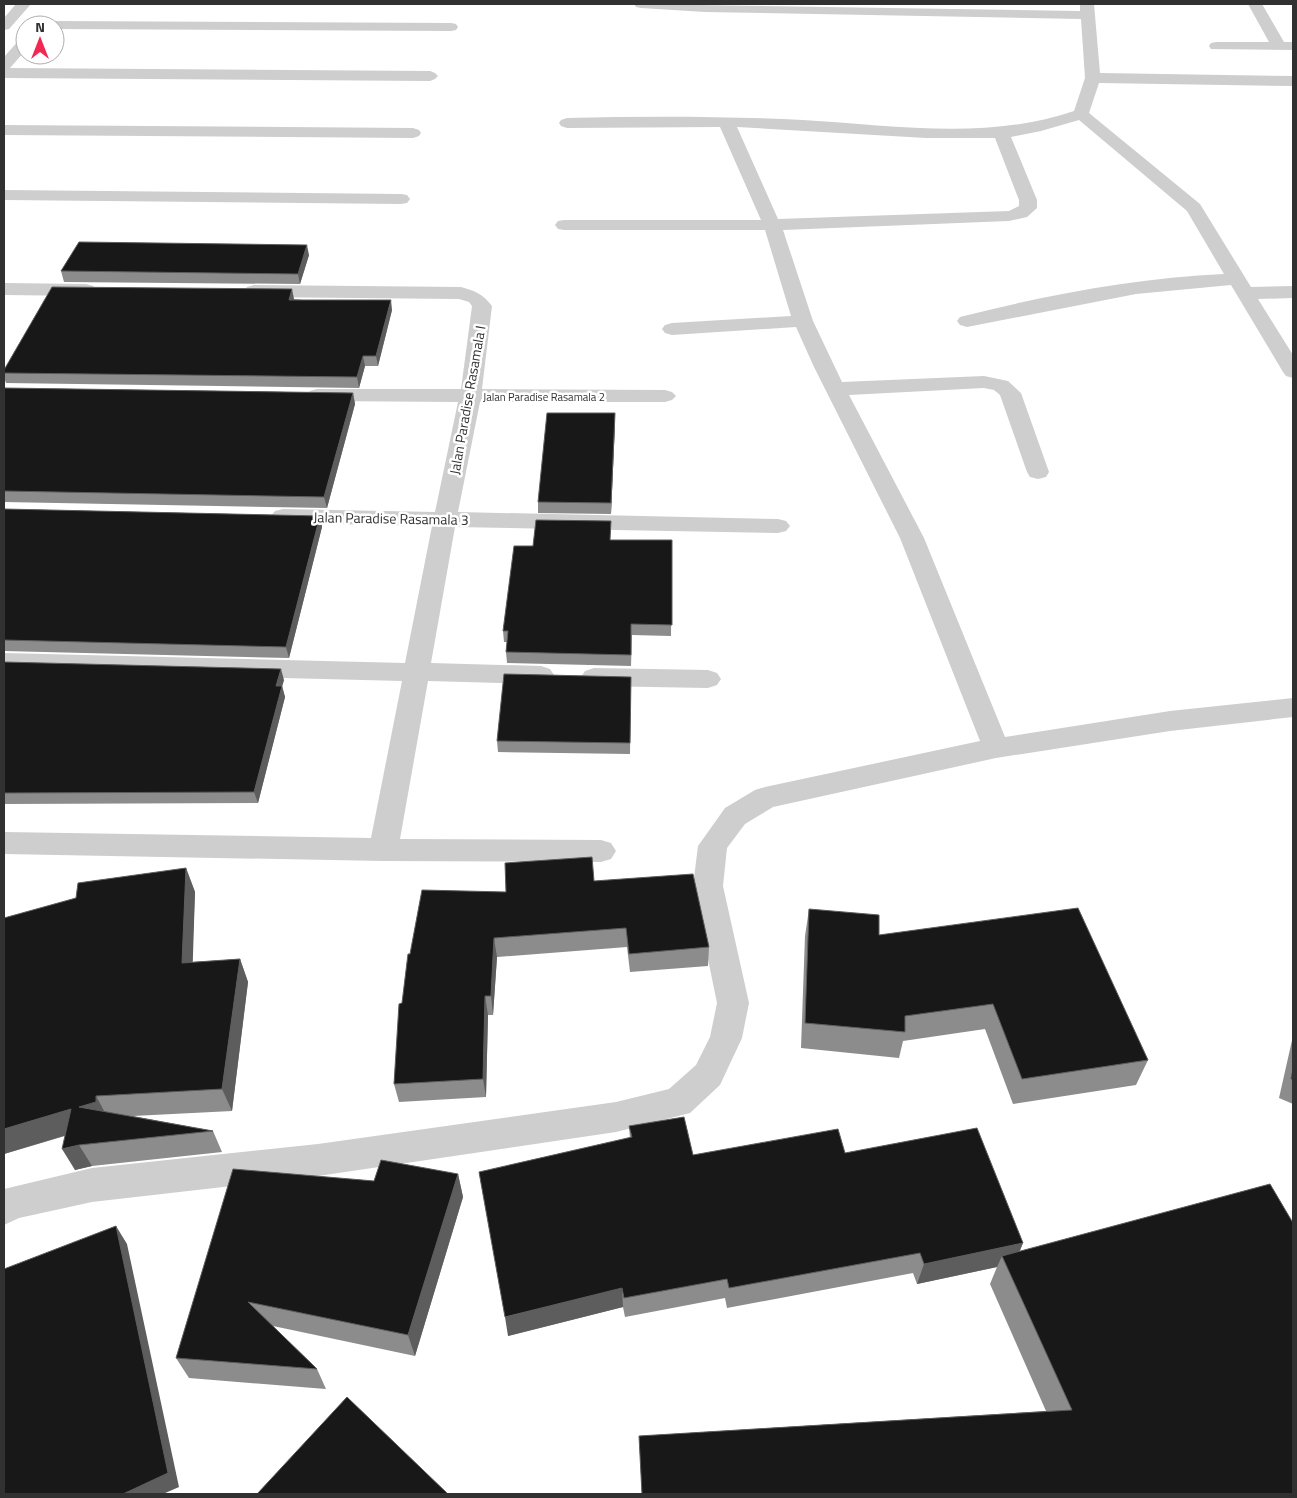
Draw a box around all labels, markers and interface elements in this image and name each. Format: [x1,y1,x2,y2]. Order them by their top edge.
north arrow [15,15,65,65]
text: N [35,16,45,37]
street label: Jalan Paradise Rasamala I [444,324,490,476]
street label: Jalan Paradise Rasamala 2 [483,389,605,405]
street label: Jalan Paradise Rasamala 3 [313,506,469,530]

